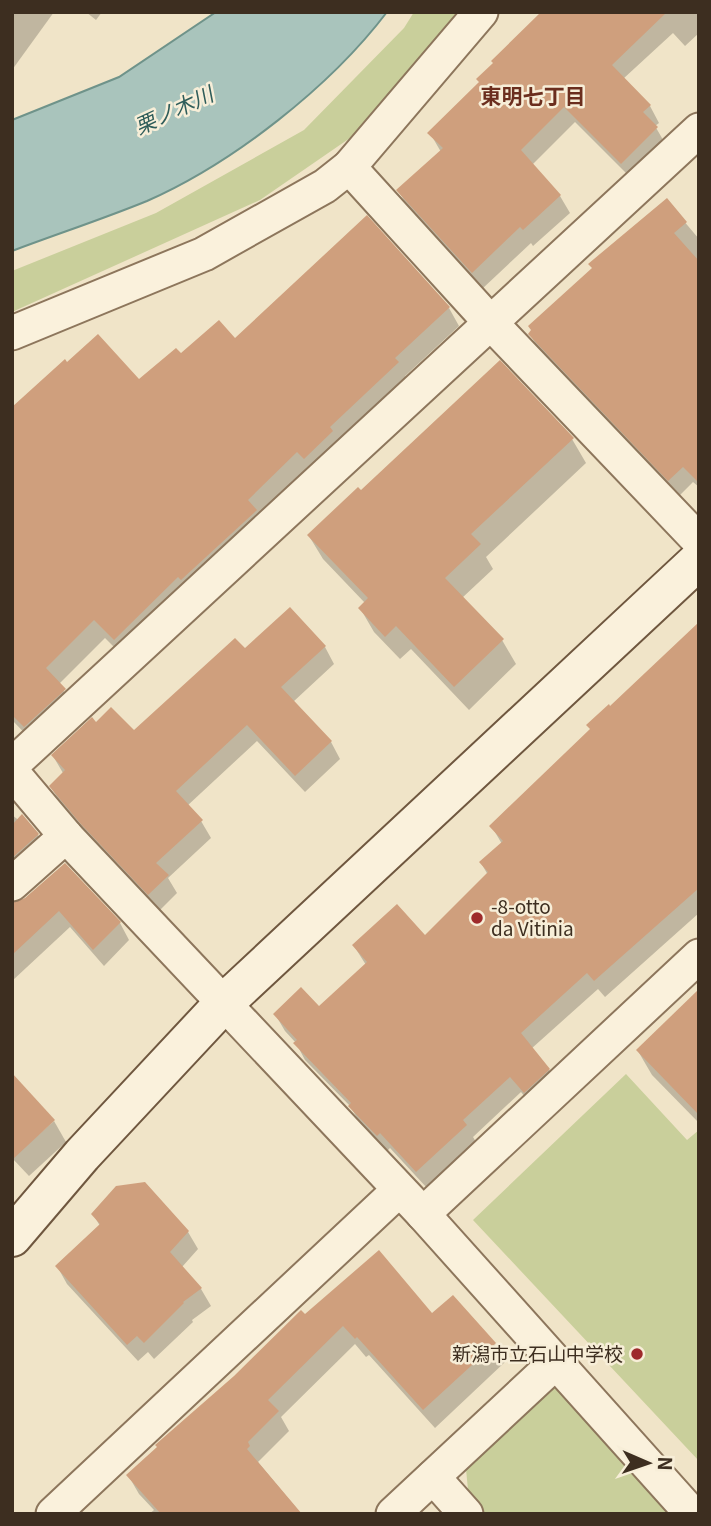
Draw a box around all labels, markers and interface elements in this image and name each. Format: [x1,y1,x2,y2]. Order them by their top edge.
water label: 栗ノ木川 [129,77,219,141]
district label: 東明七丁目 [481,80,586,110]
place label: -8-otto da Vitinia [491,892,574,941]
marker: -8-otto da Vitinia [469,910,485,926]
place label: 新潟市立石山中学校 [452,1339,623,1366]
marker: 新潟市立石山中学校 [629,1346,645,1362]
north arrow [613,1428,683,1498]
text: N [653,1456,680,1471]

